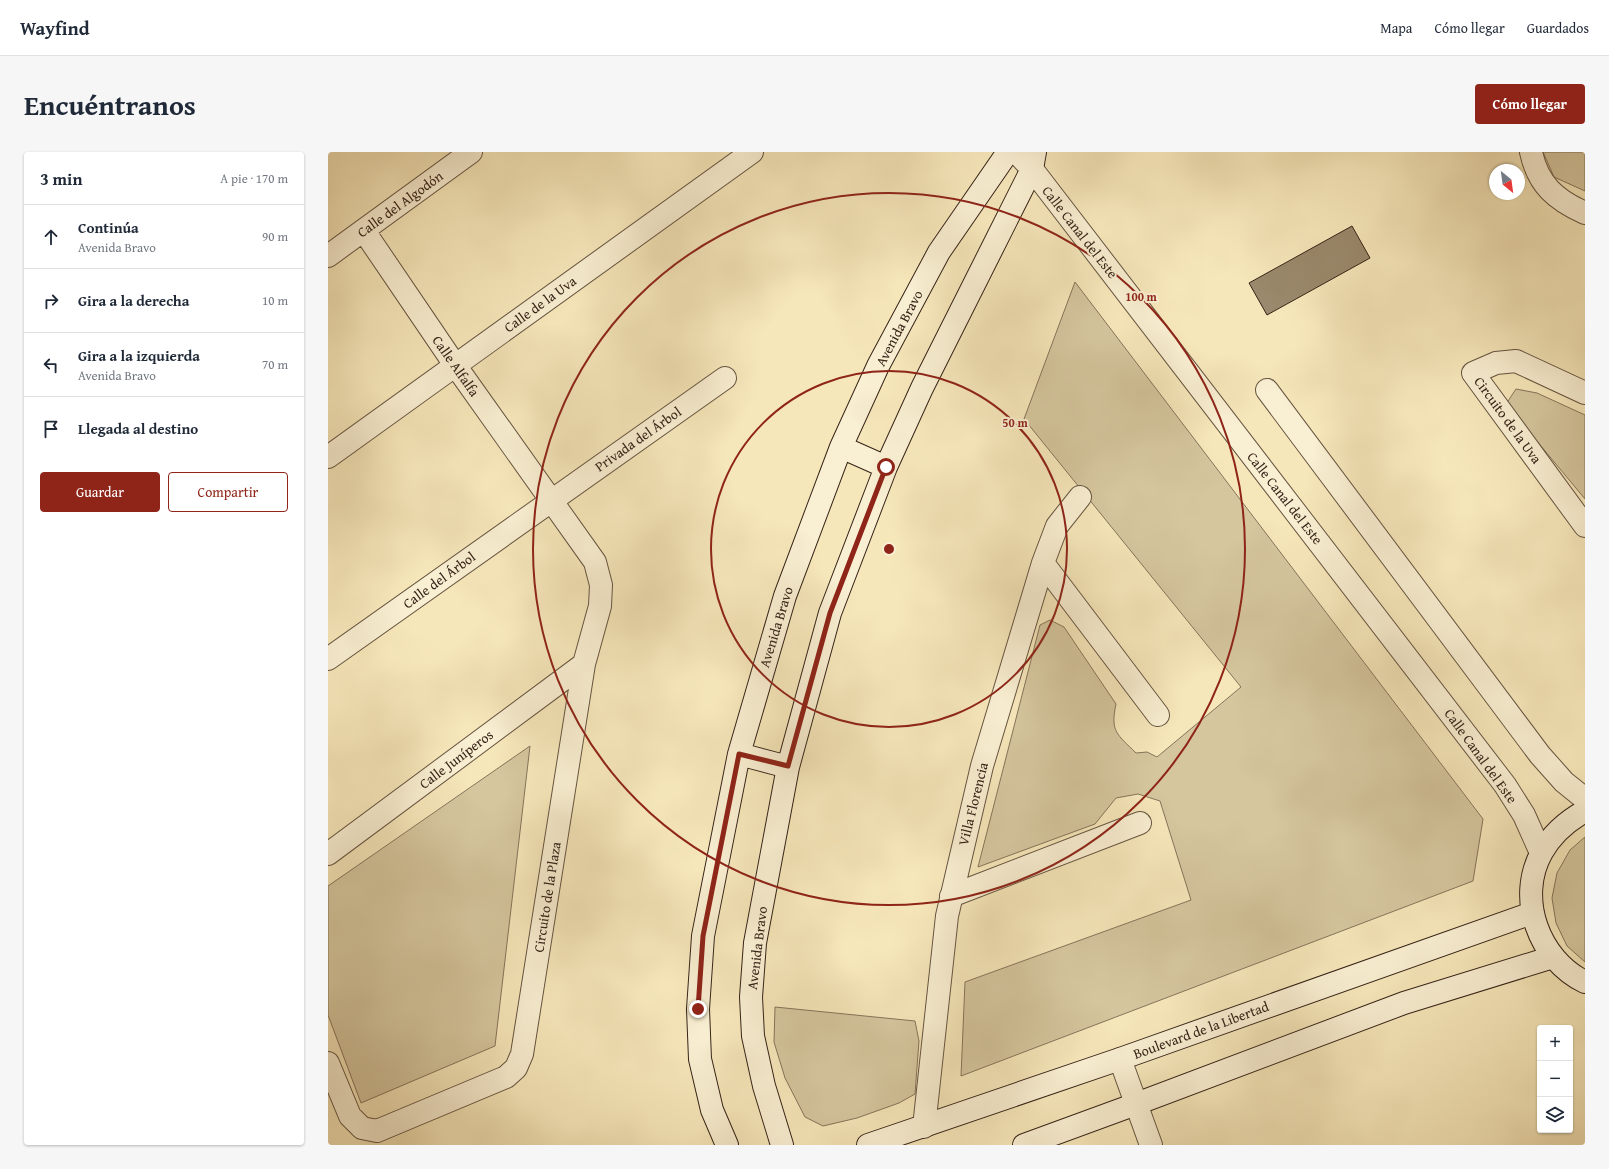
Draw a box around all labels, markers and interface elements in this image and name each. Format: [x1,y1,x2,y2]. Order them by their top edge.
text: Wayfind [20,14,90,42]
text: Mapa [1380,18,1412,38]
text: Cómo llegar [1434,18,1505,38]
text: Guardados [1527,18,1589,38]
text: Encuéntranos [24,84,196,125]
button: Cómo llegar [1475,84,1585,124]
north arrow [1489,164,1525,200]
text: 3 min [40,166,82,191]
street label: Calle del Algodón [353,166,447,242]
text: A pie · 170 m [220,169,288,188]
street label: Calle Canal del Este [1037,181,1123,283]
text: Continúa [78,217,139,238]
icon: ahead [40,226,62,248]
text: 90 m [262,227,288,246]
text: Avenida Bravo [78,238,156,257]
street label: Calle de la Uva [500,271,581,337]
street label: Avenida Bravo [871,286,927,370]
text: 100 m [1125,288,1158,305]
icon: right [40,290,62,312]
text: Gira a la derecha [78,290,189,311]
text: 10 m [262,291,288,310]
street label: Calle Alfalfa [428,331,485,401]
text: Gira a la izquierda [78,345,200,366]
icon: left [40,354,62,376]
text: 70 m [262,355,288,374]
text: Avenida Bravo [78,366,156,385]
street label: Circuito de la Uva [1470,372,1547,468]
street label: Privada del Árbol [591,402,685,476]
text: 50 m [1002,414,1028,431]
icon: arrive [40,418,62,440]
text: Llegada al destino [78,418,198,439]
street label: Calle Canal del Este [1242,447,1328,549]
route start [877,458,895,476]
button: Guardar [40,472,160,512]
button: Compartir [168,472,288,512]
centre of rings [882,542,896,556]
street label: Calle del Árbol [399,547,479,613]
street label: Avenida Bravo [754,584,798,670]
street label: Calle Canal del Este [1440,705,1522,808]
street label: Calle Juníperos [415,725,497,793]
street label: Villa Florencia [953,760,993,848]
street label: Circuito de la Plaza [528,840,566,954]
street label: Avenida Bravo [742,905,772,991]
street label: Boulevard de la Libertad [1130,996,1272,1064]
route end [689,1000,707,1018]
map controls [1537,1025,1573,1133]
button: + [1537,1025,1573,1061]
button: − [1537,1061,1573,1097]
button: layers [1537,1097,1573,1133]

